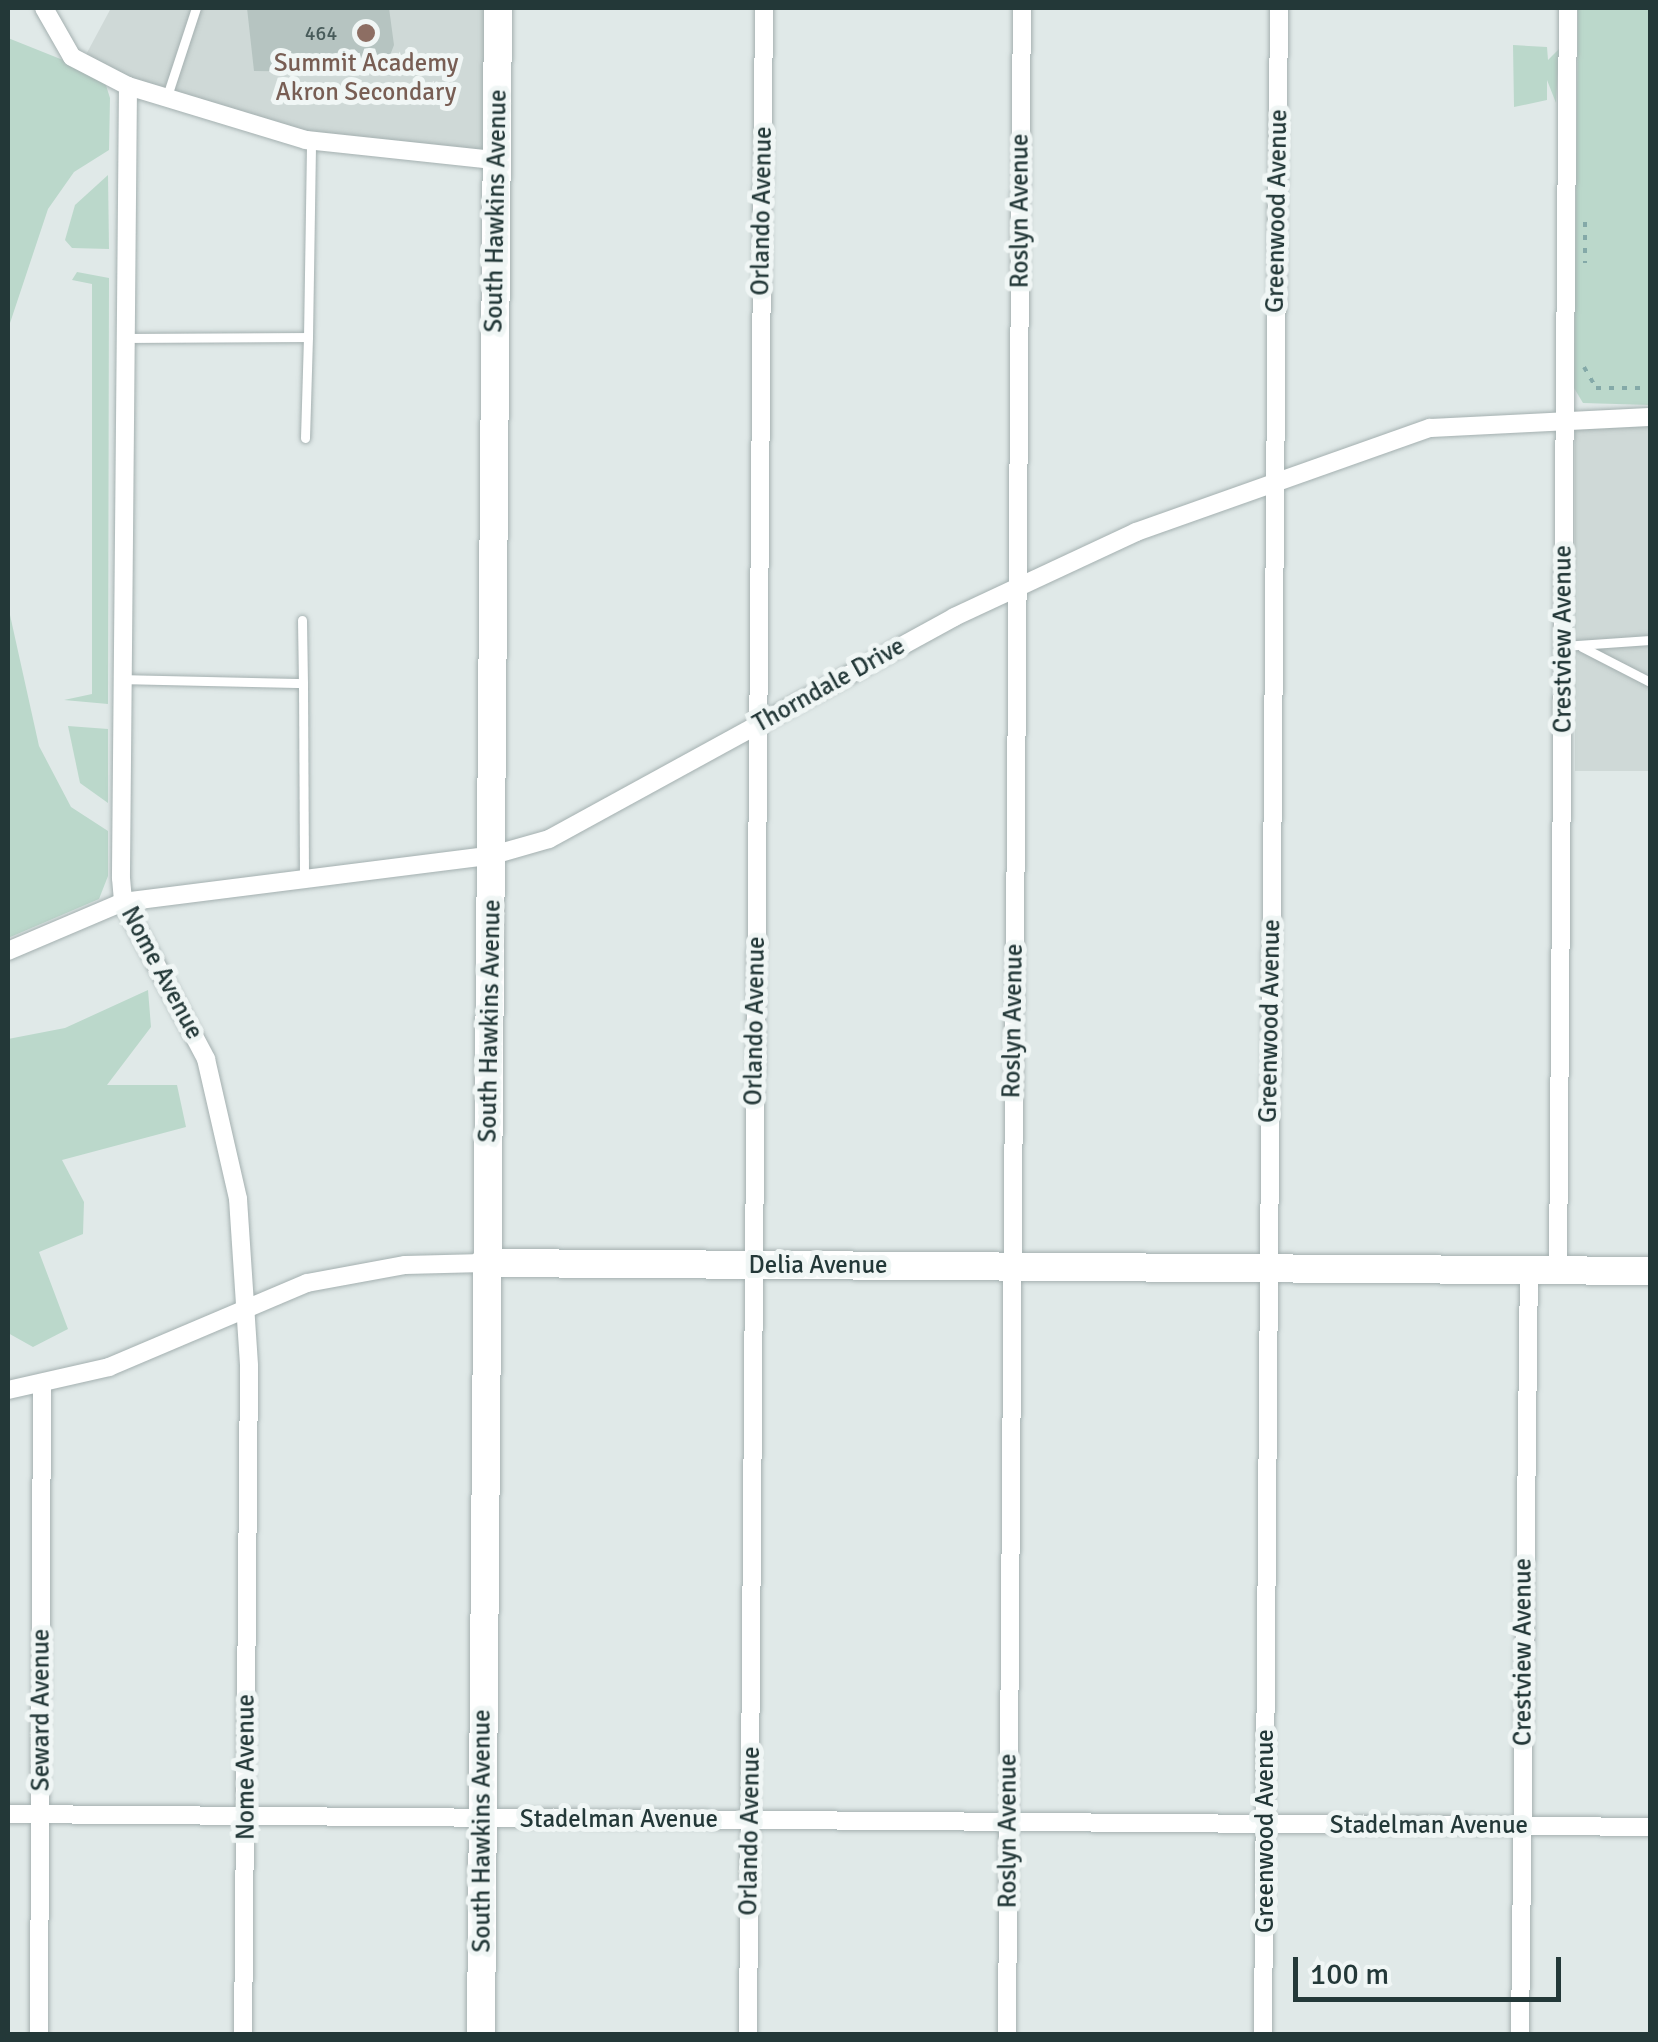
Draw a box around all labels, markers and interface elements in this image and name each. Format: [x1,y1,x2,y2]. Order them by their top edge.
house number: 464 [305,21,337,45]
marker: Summit Academy Akron Secondary [355,22,377,44]
place label: Summit Academy Akron Secondary [274,49,458,108]
street label: South Hawkins Avenue [479,89,513,333]
street label: Greenwood Avenue [1260,109,1294,313]
street label: Orlando Avenue [746,126,778,296]
street label: Roslyn Avenue [1005,134,1035,288]
street label: Crestview Avenue [1548,545,1578,733]
street label: Thorndale Drive [748,631,910,739]
street label: South Hawkins Avenue [473,899,507,1143]
street label: Nome Avenue [114,901,210,1045]
street label: Greenwood Avenue [1253,919,1287,1123]
street label: Orlando Avenue [739,936,771,1106]
street label: Roslyn Avenue [997,943,1029,1099]
street label: Delia Avenue [748,1250,888,1280]
street label: Crestview Avenue [1508,1558,1538,1746]
street label: Seward Avenue [26,1629,56,1791]
street label: Nome Avenue [231,1694,261,1840]
street label: South Hawkins Avenue [467,1709,497,1953]
street label: Greenwood Avenue [1250,1729,1280,1933]
street label: Orlando Avenue [734,1746,766,1916]
street label: Roslyn Avenue [993,1754,1023,1908]
street label: Stadelman Avenue [520,1804,718,1834]
street label: Stadelman Avenue [1330,1810,1528,1840]
scale bar [1298,1937,1566,1999]
text: 100 m [1310,1956,1389,1993]

